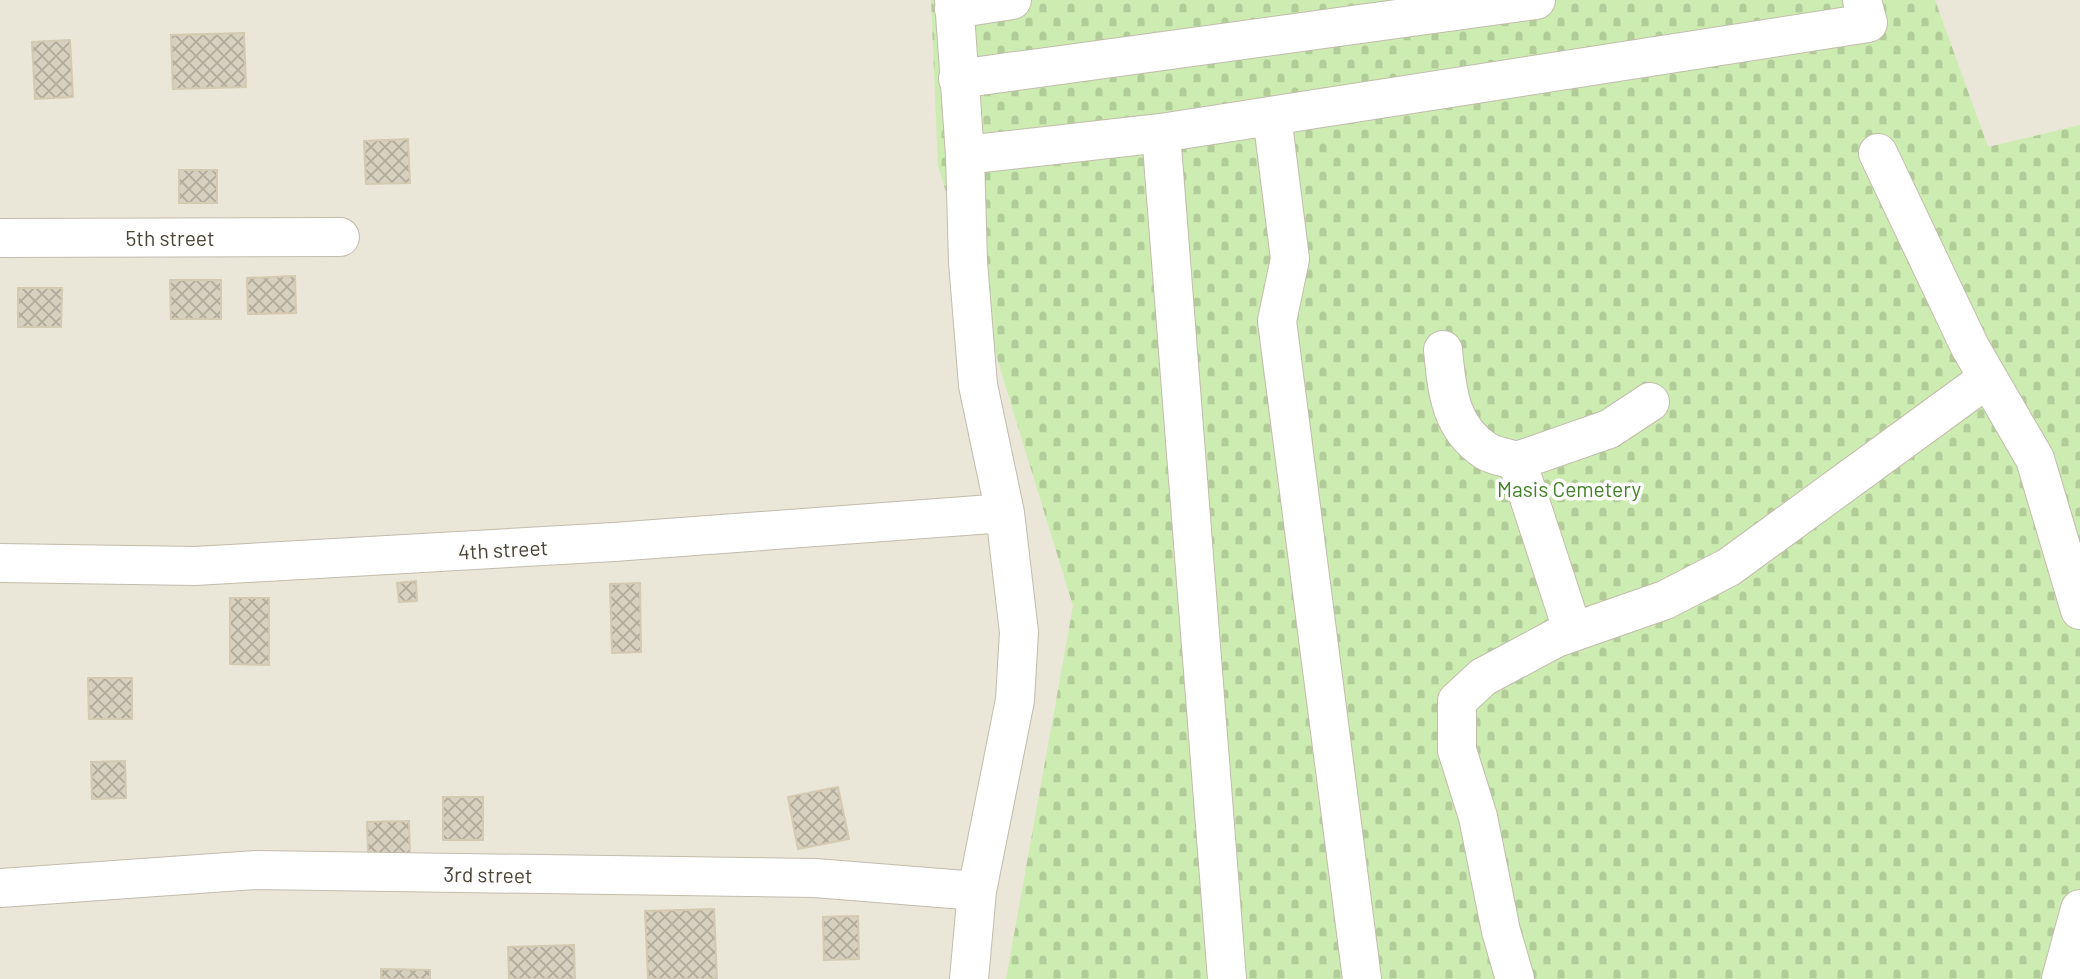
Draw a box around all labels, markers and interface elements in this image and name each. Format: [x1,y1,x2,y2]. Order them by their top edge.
street label: 5th street [125,225,215,250]
park label: Masis Cemetery [1497,476,1641,501]
street label: 4th street [457,534,549,564]
street label: 3rd street [443,861,533,887]

